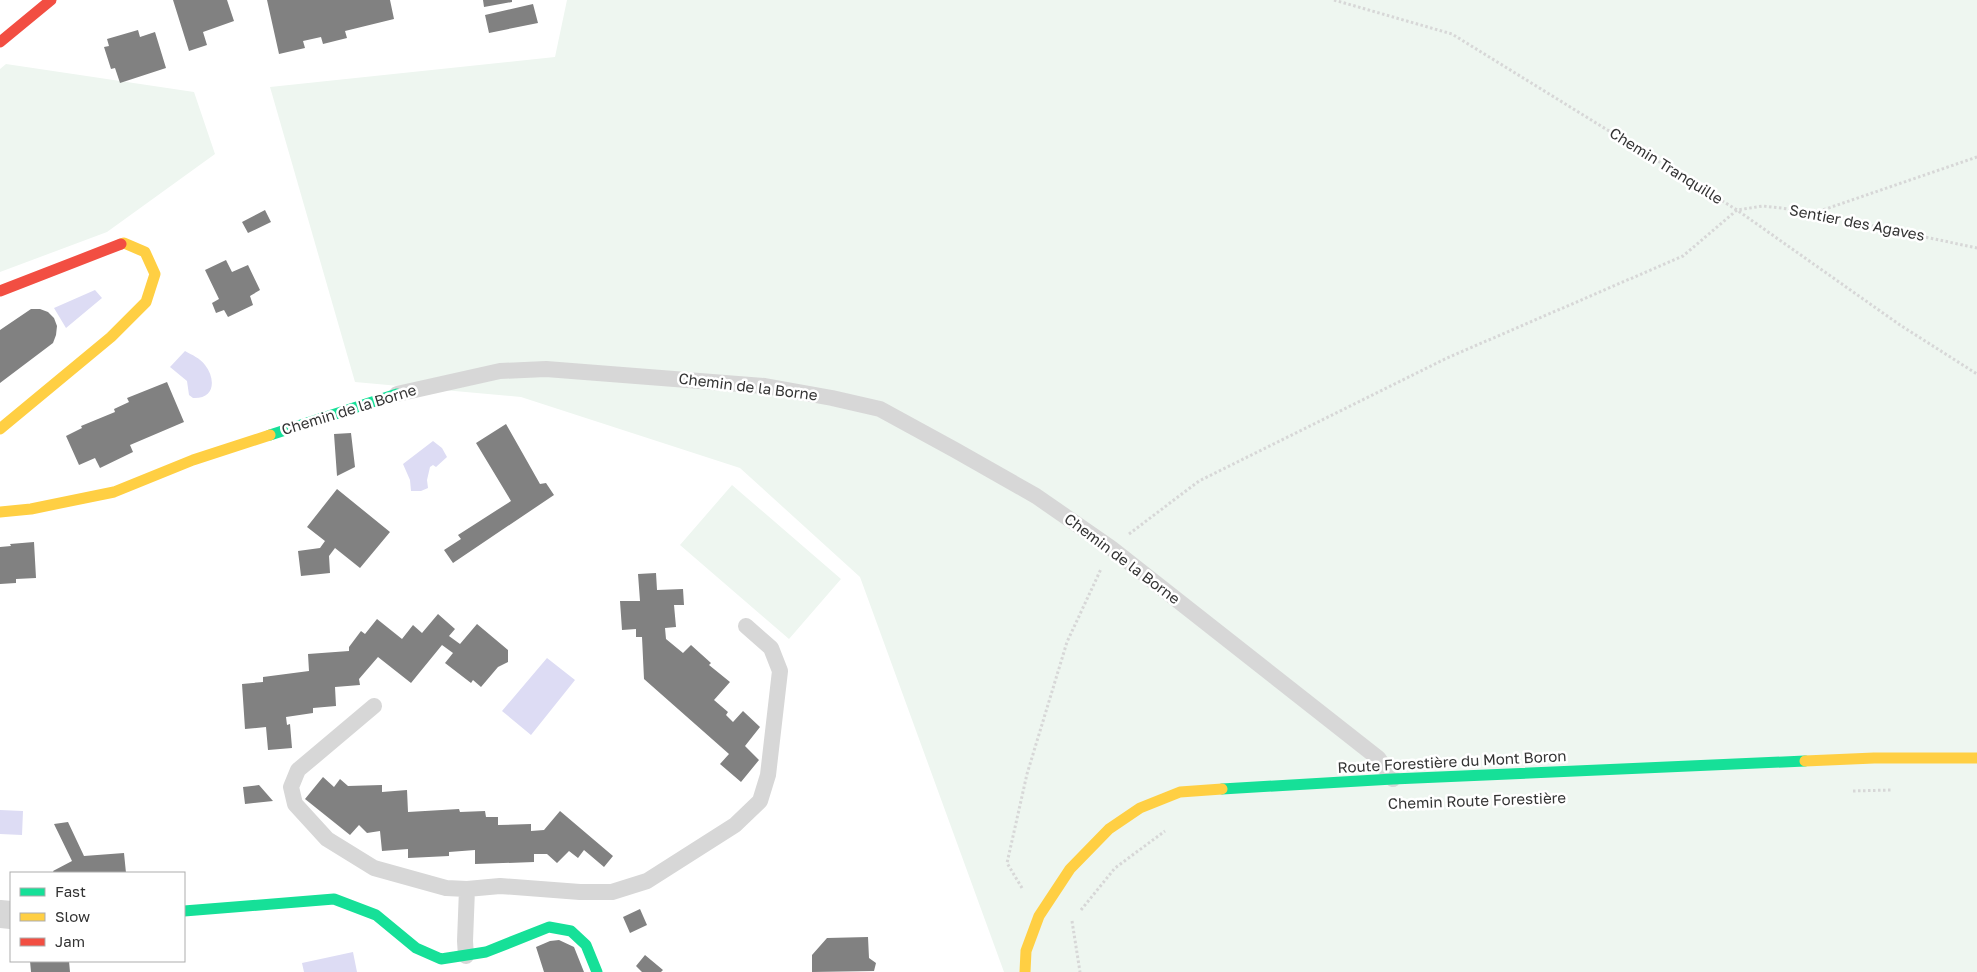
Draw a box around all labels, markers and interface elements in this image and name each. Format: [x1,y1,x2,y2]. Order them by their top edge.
street label: Chemin Tranquille [1607,123,1727,207]
street label: Sentier des Agaves [1788,200,1926,244]
street label: Chemin de la Borne [678,369,819,404]
street label: Chemin de la Borne [279,380,419,438]
street label: Chemin de la Borne [1061,509,1184,608]
street label: Route Forestière du Mont Boron [1337,746,1567,776]
street label: Chemin Route Forestière [1388,788,1567,812]
legend [10,872,185,962]
text: Fast [55,882,86,900]
text: Slow [55,907,90,925]
text: Jam [55,932,85,950]

